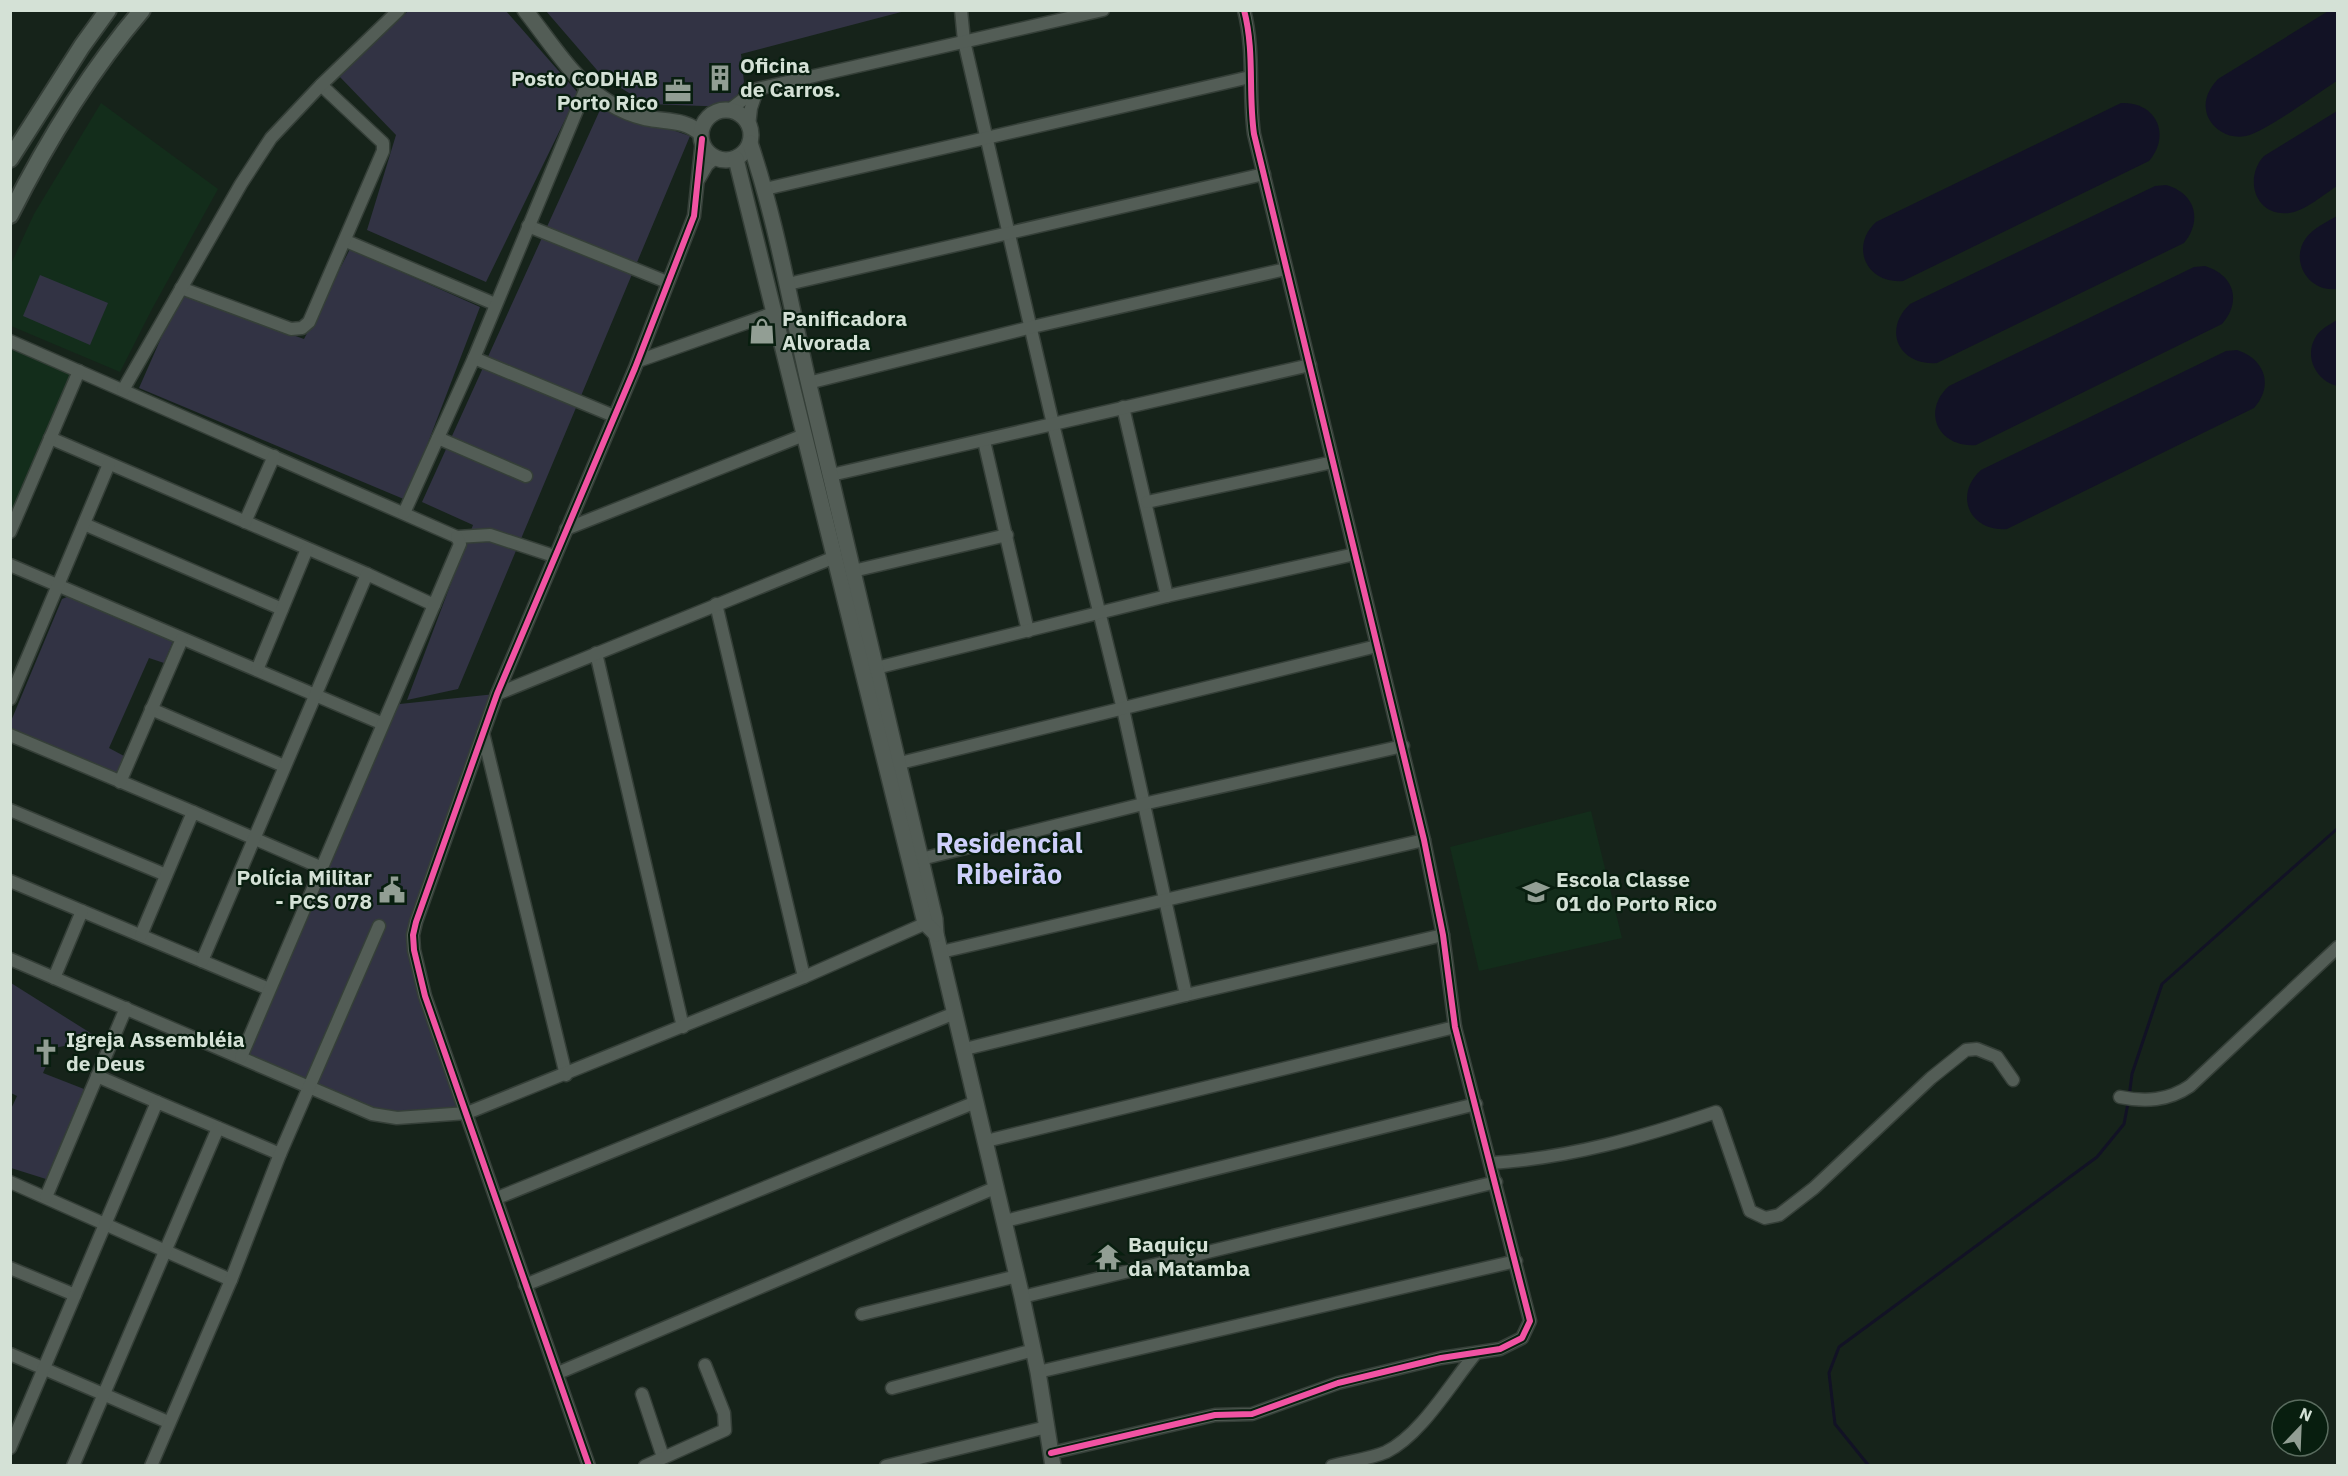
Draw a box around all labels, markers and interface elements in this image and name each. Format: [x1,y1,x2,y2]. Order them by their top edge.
place label: Oficina de Carros. [740,51,841,103]
building icon: Oficina de Carros. [705,63,735,93]
place label: Posto CODHAB Porto Rico [511,64,658,116]
office icon: Posto CODHAB Porto Rico [663,76,693,106]
place label: Panificadora Alvorada [782,304,907,356]
shop icon: Panificadora Alvorada [747,316,777,346]
district label: Residencial Ribeirão [935,825,1083,891]
place label: Polícia Militar - PCS 078 [237,863,373,915]
place label: Escola Classe 01 do Porto Rico [1556,865,1717,917]
public building icon: Polícia Militar - PCS 078 [377,875,407,905]
school or university icon: Escola Classe 01 do Porto Rico [1521,877,1551,907]
place label: Igreja Assembléia de Deus [66,1025,245,1077]
church icon: Igreja Assembléia de Deus [31,1037,61,1067]
place label: Baquiçu da Matamba [1128,1230,1250,1282]
temple icon: Baquiçu da Matamba [1093,1242,1123,1272]
north arrow [2270,1398,2330,1458]
text: N [2297,1403,2315,1426]

